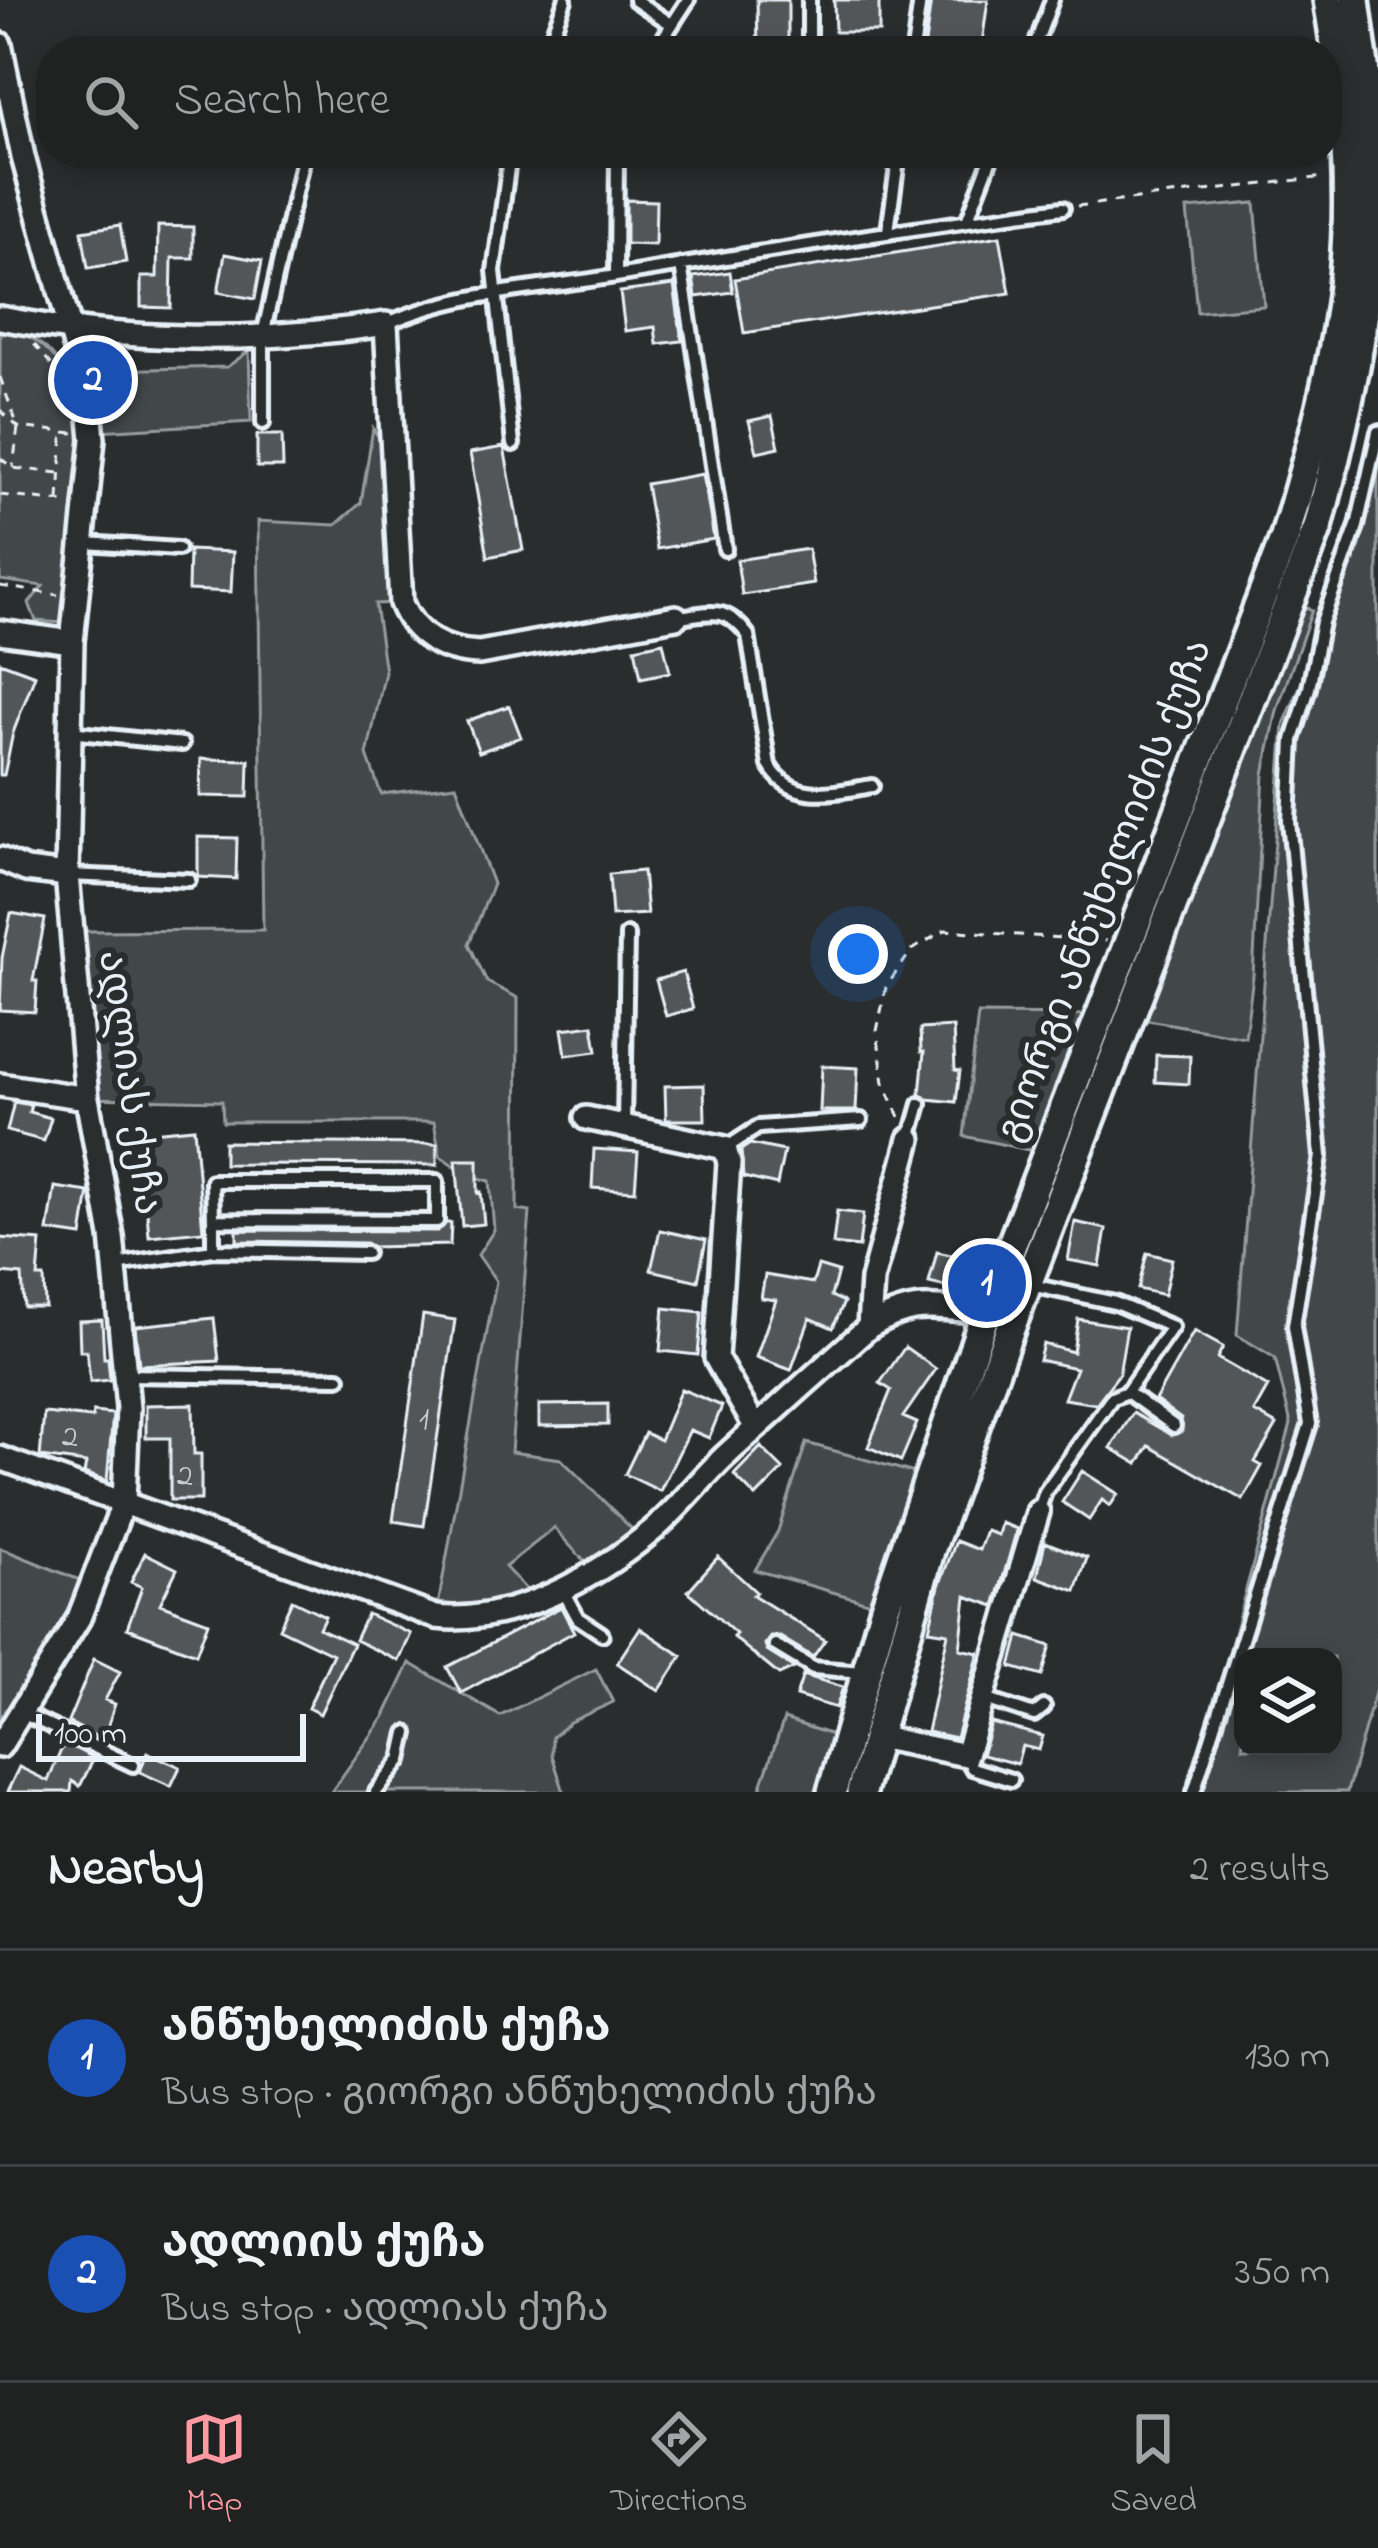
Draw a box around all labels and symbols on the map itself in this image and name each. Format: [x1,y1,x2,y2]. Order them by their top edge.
pin: 2 [54,335,132,425]
street label: გიორგი ანწუხელიძის ქუჩა [984,631,1228,1151]
your location [828,924,888,984]
street label: ადლიას ქუჩა [81,947,175,1219]
pin: 1 [948,1238,1026,1328]
house number: 1 [419,1397,429,1445]
house number: 2 [62,1414,78,1462]
house number: 2 [177,1453,193,1501]
scale bar [36,1708,306,1761]

